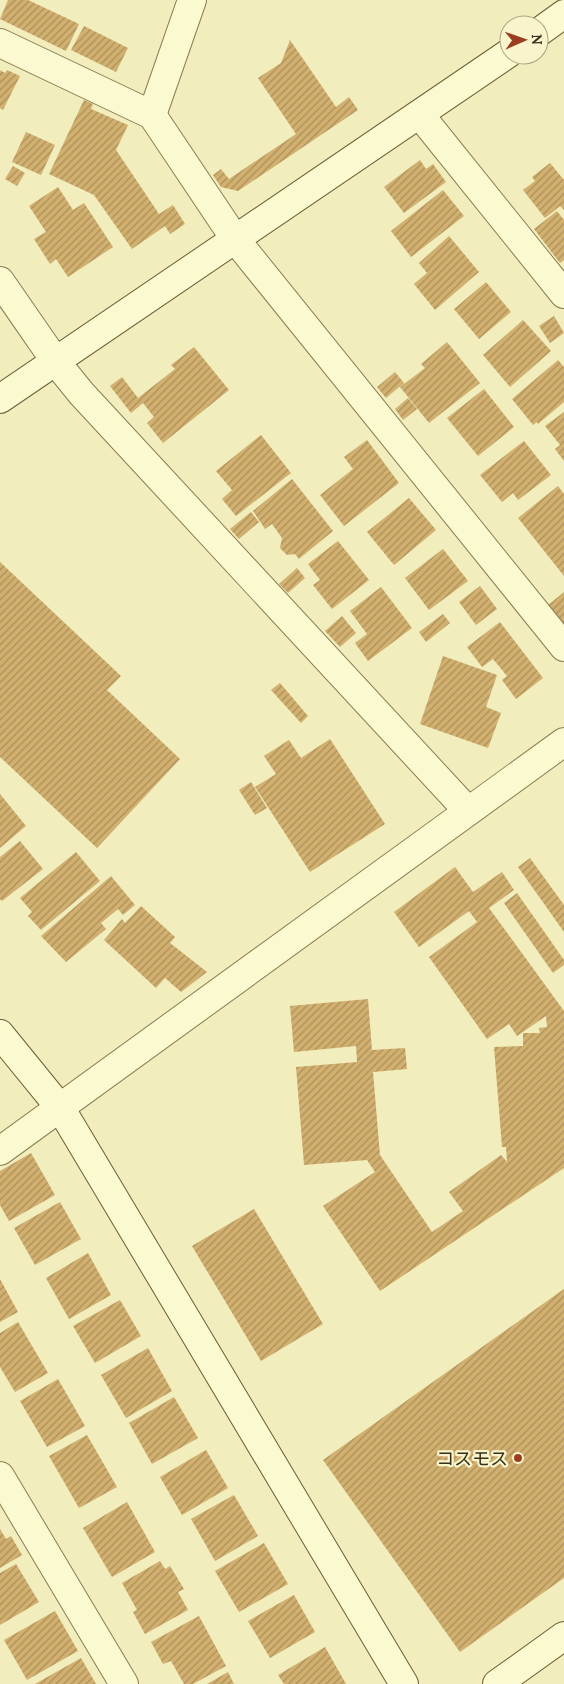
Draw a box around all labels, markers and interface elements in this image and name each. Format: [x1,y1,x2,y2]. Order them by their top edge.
north arrow [499,15,549,65]
text: N [528,34,546,45]
place label: コスモス [436,1447,508,1470]
marker: コスモス [512,1452,524,1464]

